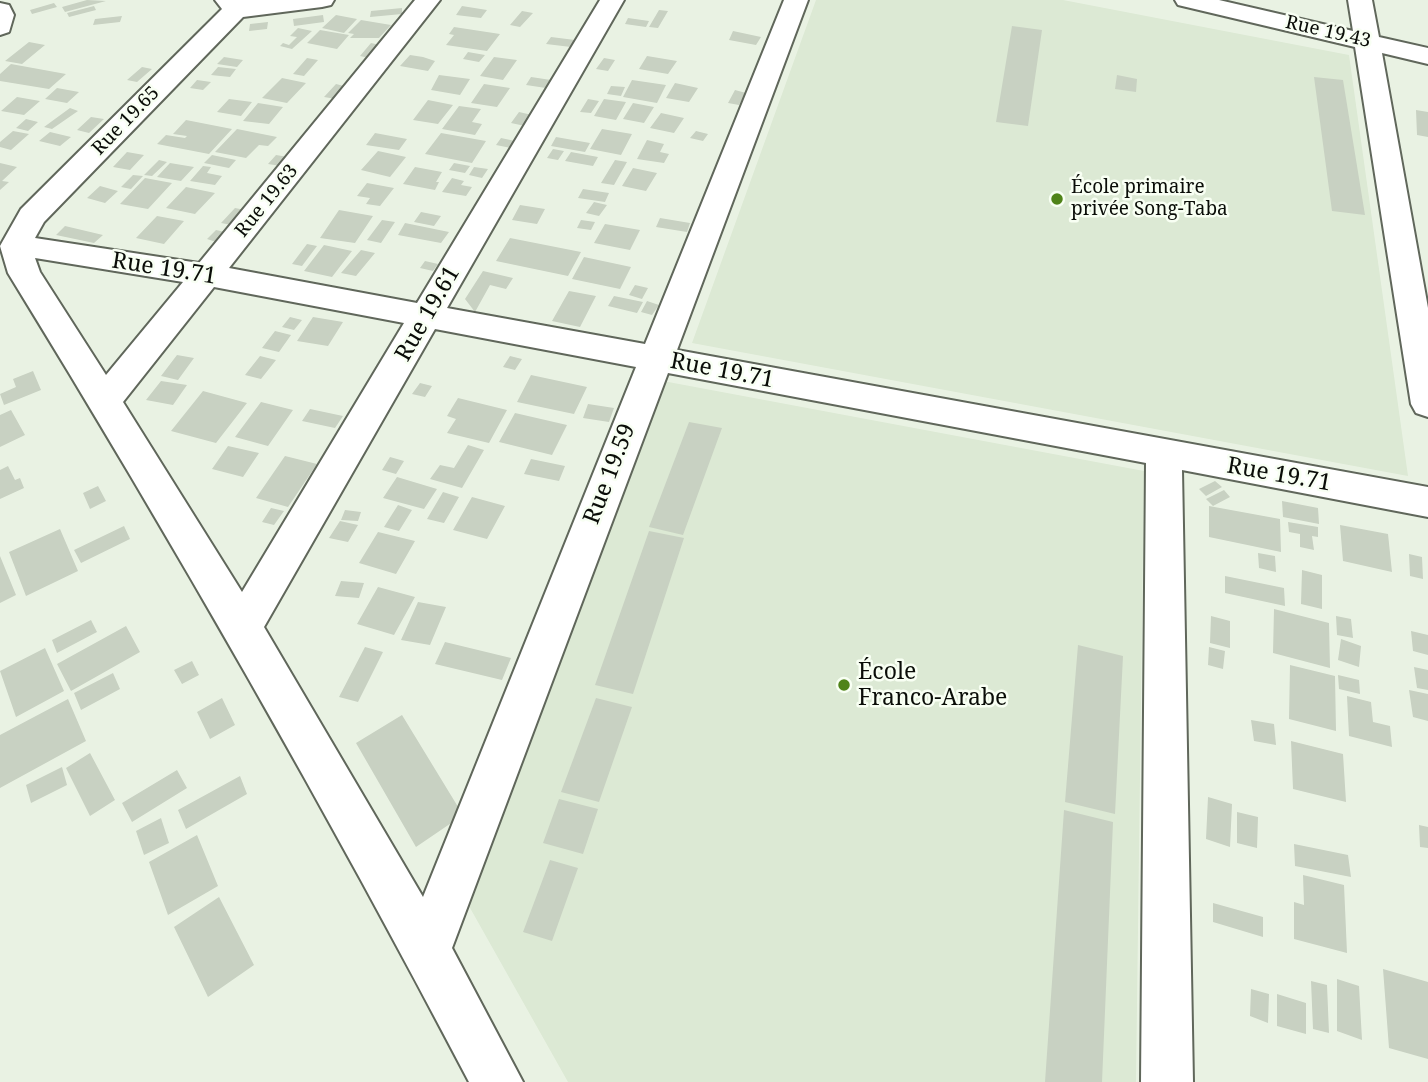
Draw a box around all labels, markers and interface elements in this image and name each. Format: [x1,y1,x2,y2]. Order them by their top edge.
street label: Rue 19.43 [1283,11,1373,53]
street label: Rue 19.65 [88,82,164,160]
street label: Rue 19.63 [231,160,303,242]
place label: École primaire privée Song-Taba [1071,177,1228,221]
marker: École primaire privée Song-Taba [1049,191,1065,207]
street label: Rue 19.71 [110,247,218,291]
street label: Rue 19.61 [390,262,466,366]
street label: Rue 19.71 [668,347,776,395]
street label: Rue 19.59 [578,420,642,528]
street label: Rue 19.71 [1225,452,1333,498]
place label: École Franco-Arabe [858,658,1007,712]
marker: École Franco-Arabe [836,677,852,693]

